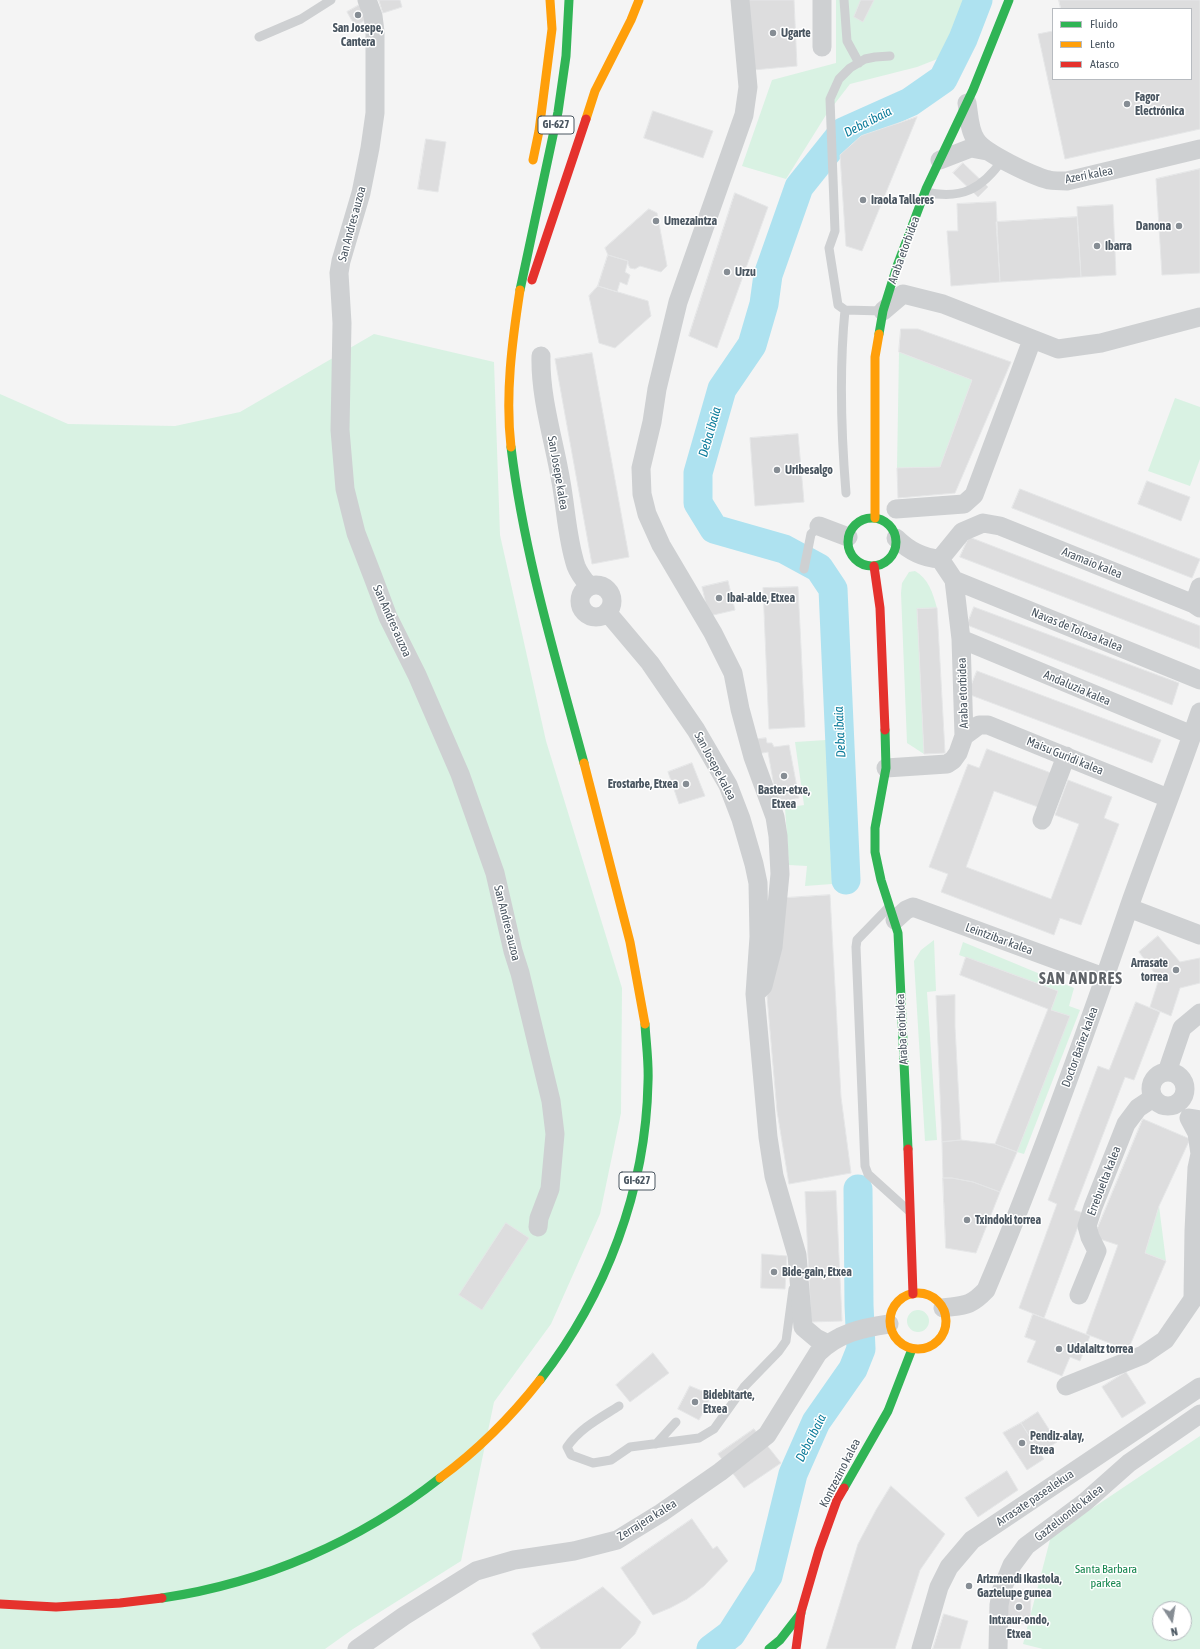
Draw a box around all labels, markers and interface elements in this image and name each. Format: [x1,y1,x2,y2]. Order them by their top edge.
legend [1052,8,1192,80]
marker: San Josepe, Cantera [353,10,363,20]
text: Fluido [1090,17,1118,31]
place label: San Josepe, Cantera [333,21,383,49]
place label: Ugarte [781,26,811,40]
marker: Ugarte [768,28,778,38]
text: Lento [1090,37,1115,51]
text: Atasco [1090,57,1119,71]
place label: Fagor Electrónica [1135,90,1184,118]
marker: Fagor Electrónica [1122,99,1132,109]
water label: Deba ibaia [842,103,894,141]
road number: GI-627 [538,116,574,134]
street label: Azeri kalea [1064,163,1114,187]
street label: San Andres auzoa [335,185,369,263]
place label: Iraola Talleres [871,193,934,207]
marker: Iraola Talleres [858,195,868,205]
place label: Umezaintza [664,214,717,228]
street label: Araba etorbidea [885,214,923,286]
marker: Umezaintza [651,216,661,226]
place label: Danona [1136,219,1171,233]
marker: Danona [1174,221,1184,231]
place label: Ibarra [1105,239,1132,253]
marker: Ibarra [1092,241,1102,251]
place label: Urzu [735,265,756,279]
marker: Urzu [722,267,732,277]
water label: Deba ibaia [695,405,725,459]
street label: San Josepe kalea [544,435,572,511]
place label: Uribesalgo [785,463,833,477]
marker: Uribesalgo [772,465,782,475]
street label: Aramaio kalea [1060,544,1124,582]
street label: San Andres auzoa [370,583,414,659]
place label: Ibai-alde, Etxea [727,591,795,605]
marker: Ibai-alde, Etxea [714,593,724,603]
street label: Navas de Tolosa kalea [1029,605,1125,655]
street label: Araba etorbidea [955,657,971,729]
street label: Andaluzia kalea [1041,667,1113,709]
water label: Deba ibaia [831,706,849,758]
street label: San Josepe kalea [691,730,739,802]
street label: Maisu Guridi kalea [1024,734,1106,778]
marker: Baster-etxe, Etxea [779,771,789,781]
place label: Erostarbe, Etxea [608,777,678,791]
marker: Erostarbe, Etxea [681,779,691,789]
place label: Baster-etxe, Etxea [758,783,810,811]
street label: San Andres auzoa [491,884,523,962]
street label: Leintzibar kalea [963,920,1035,958]
place label: Arrasate torrea [1131,956,1168,984]
marker: Arrasate torrea [1171,965,1181,975]
district label: SAN ANDRES [1039,969,1123,989]
street label: Araba etorbidea [893,993,911,1065]
street label: Doctor Bañez kalea [1059,1005,1101,1089]
street label: Errebuelta kalea [1084,1144,1124,1218]
road number: GI-627 [619,1172,655,1190]
place label: Txindoki torrea [975,1213,1041,1227]
marker: Txindoki torrea [962,1215,972,1225]
place label: Bide-gain, Etxea [782,1265,852,1279]
marker: Bide-gain, Etxea [769,1267,779,1277]
place label: Udalaitz torrea [1067,1342,1133,1356]
marker: Udalaitz torrea [1054,1344,1064,1354]
place label: Bidebitarte, Etxea [703,1388,754,1416]
marker: Bidebitarte, Etxea [690,1397,700,1407]
water label: Deba ibaia [792,1412,830,1464]
place label: Pendiz-alay, Etxea [1030,1429,1084,1457]
street label: Kontzezino kalea [816,1436,864,1510]
marker: Pendiz-alay, Etxea [1017,1438,1027,1448]
street label: Arrasate pasealekua [994,1467,1076,1529]
street label: Gazteluondo kalea [1032,1482,1106,1544]
street label: Zerrajera kalea [615,1496,679,1544]
park label: Santa Barbara parkea [1075,1562,1137,1590]
place label: Arizmendi Ikastola, Gaztelupe gunea [977,1572,1062,1600]
marker: Arizmendi Ikastola, Gaztelupe gunea [964,1581,974,1591]
north arrow [1152,1601,1192,1641]
marker: Intxaur-ondo, Etxea [1014,1602,1024,1612]
place label: Intxaur-ondo, Etxea [989,1613,1049,1641]
text: N [1170,1625,1179,1638]

